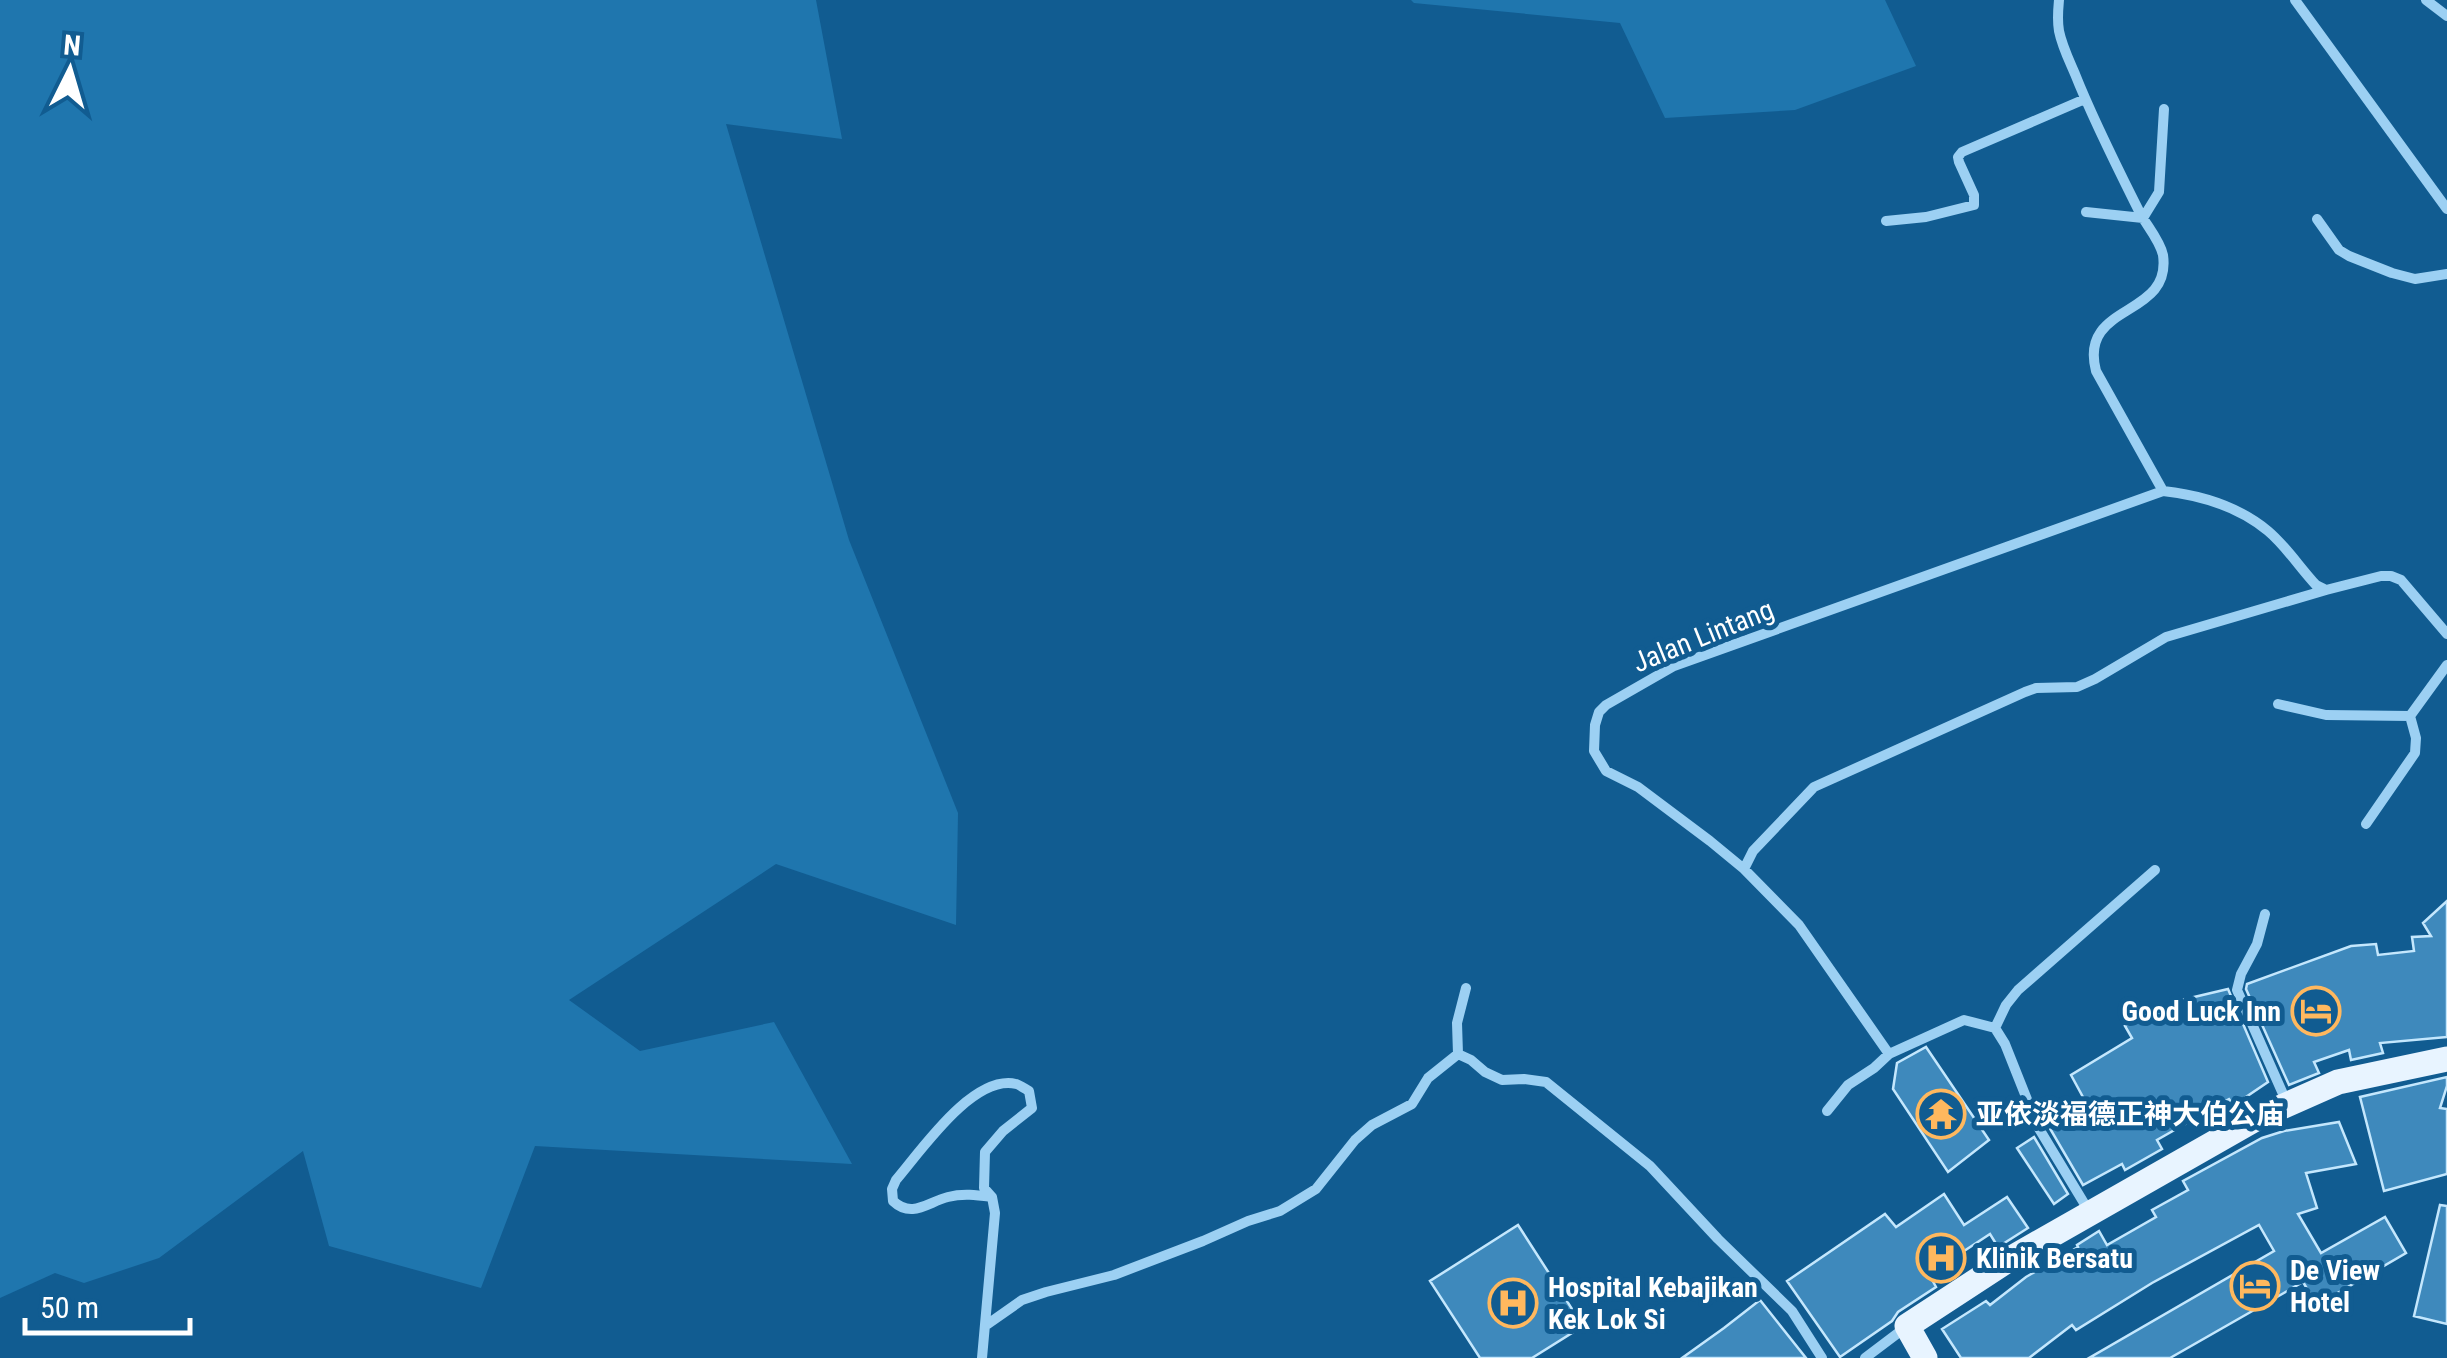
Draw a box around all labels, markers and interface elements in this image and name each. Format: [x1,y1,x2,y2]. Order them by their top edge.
north arrow [20,20,120,120]
text: N [62,28,82,63]
street label: Jalan Lintang [1628,593,1778,679]
hotel icon: Good Luck Inn [2290,985,2342,1037]
place label: Good Luck Inn [2122,995,2281,1028]
temple icon: 亚依淡福德正神大伯公庙 [1915,1088,1967,1140]
place label: 亚依淡福德正神大伯公庙 [1976,1098,2284,1131]
hospital icon: Klinik Bersatu [1915,1232,1967,1284]
place label: Klinik Bersatu [1976,1242,2133,1275]
place label: De View Hotel [2290,1254,2380,1319]
hotel icon: De View Hotel [2229,1260,2281,1312]
place label: Hospital Kebajikan Kek Lok Si [1548,1271,1758,1336]
scale bar [25,1273,190,1335]
hospital icon: Hospital Kebajikan Kek Lok Si [1487,1277,1539,1329]
text: 50 m [40,1290,99,1325]

